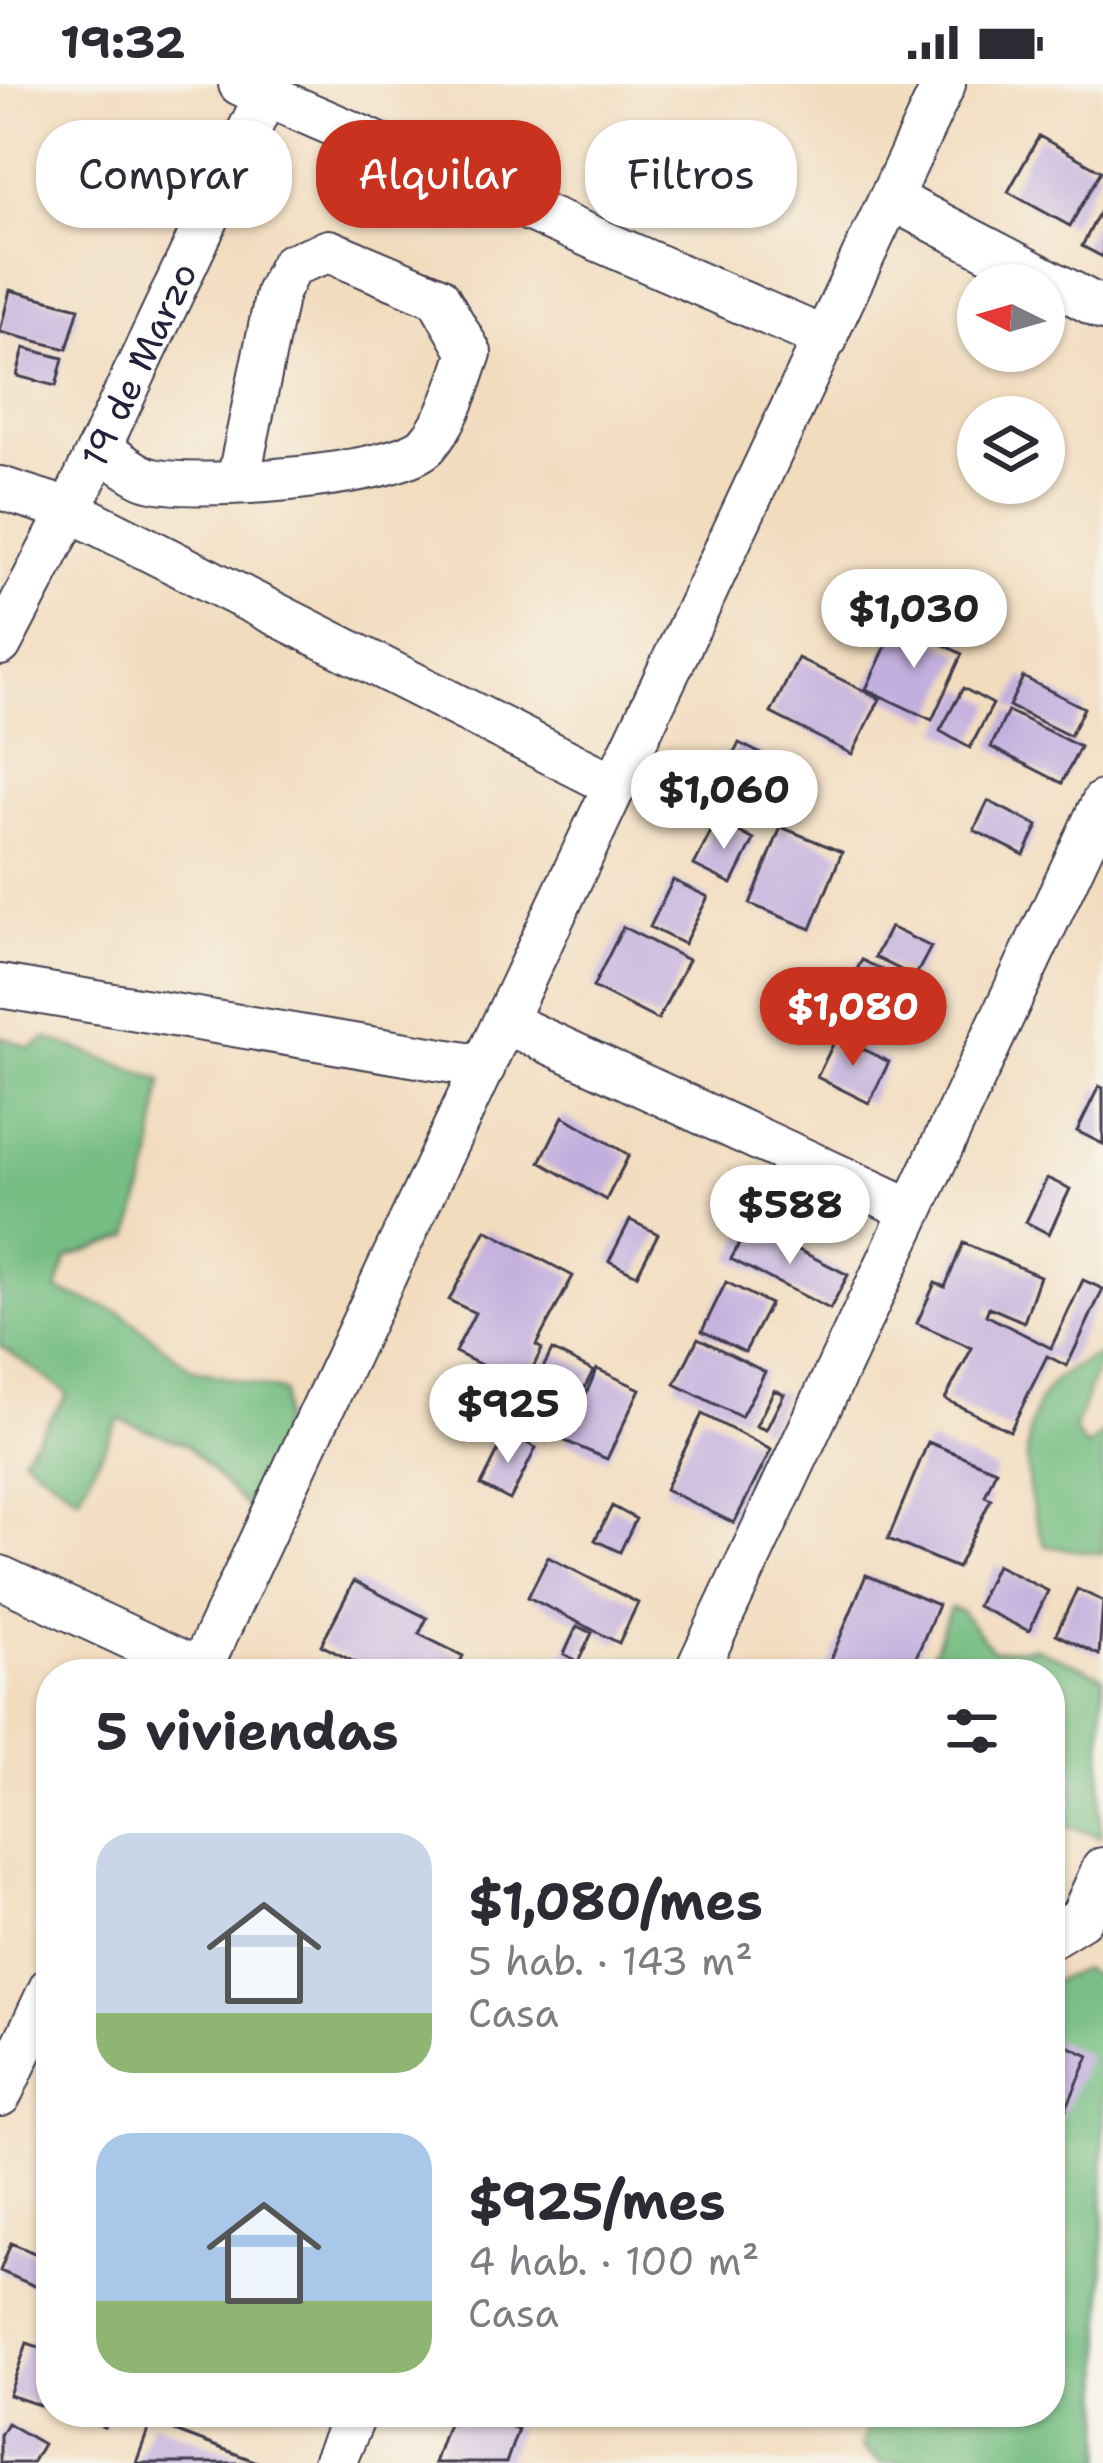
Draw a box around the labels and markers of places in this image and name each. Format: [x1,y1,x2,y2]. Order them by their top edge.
pin: $1,030 [816,569,1012,671]
pin: $1,060 [626,750,822,852]
pin: $1,080 [755,967,951,1069]
pin: $588 [719,1165,861,1267]
pin: $925 [437,1364,579,1466]

